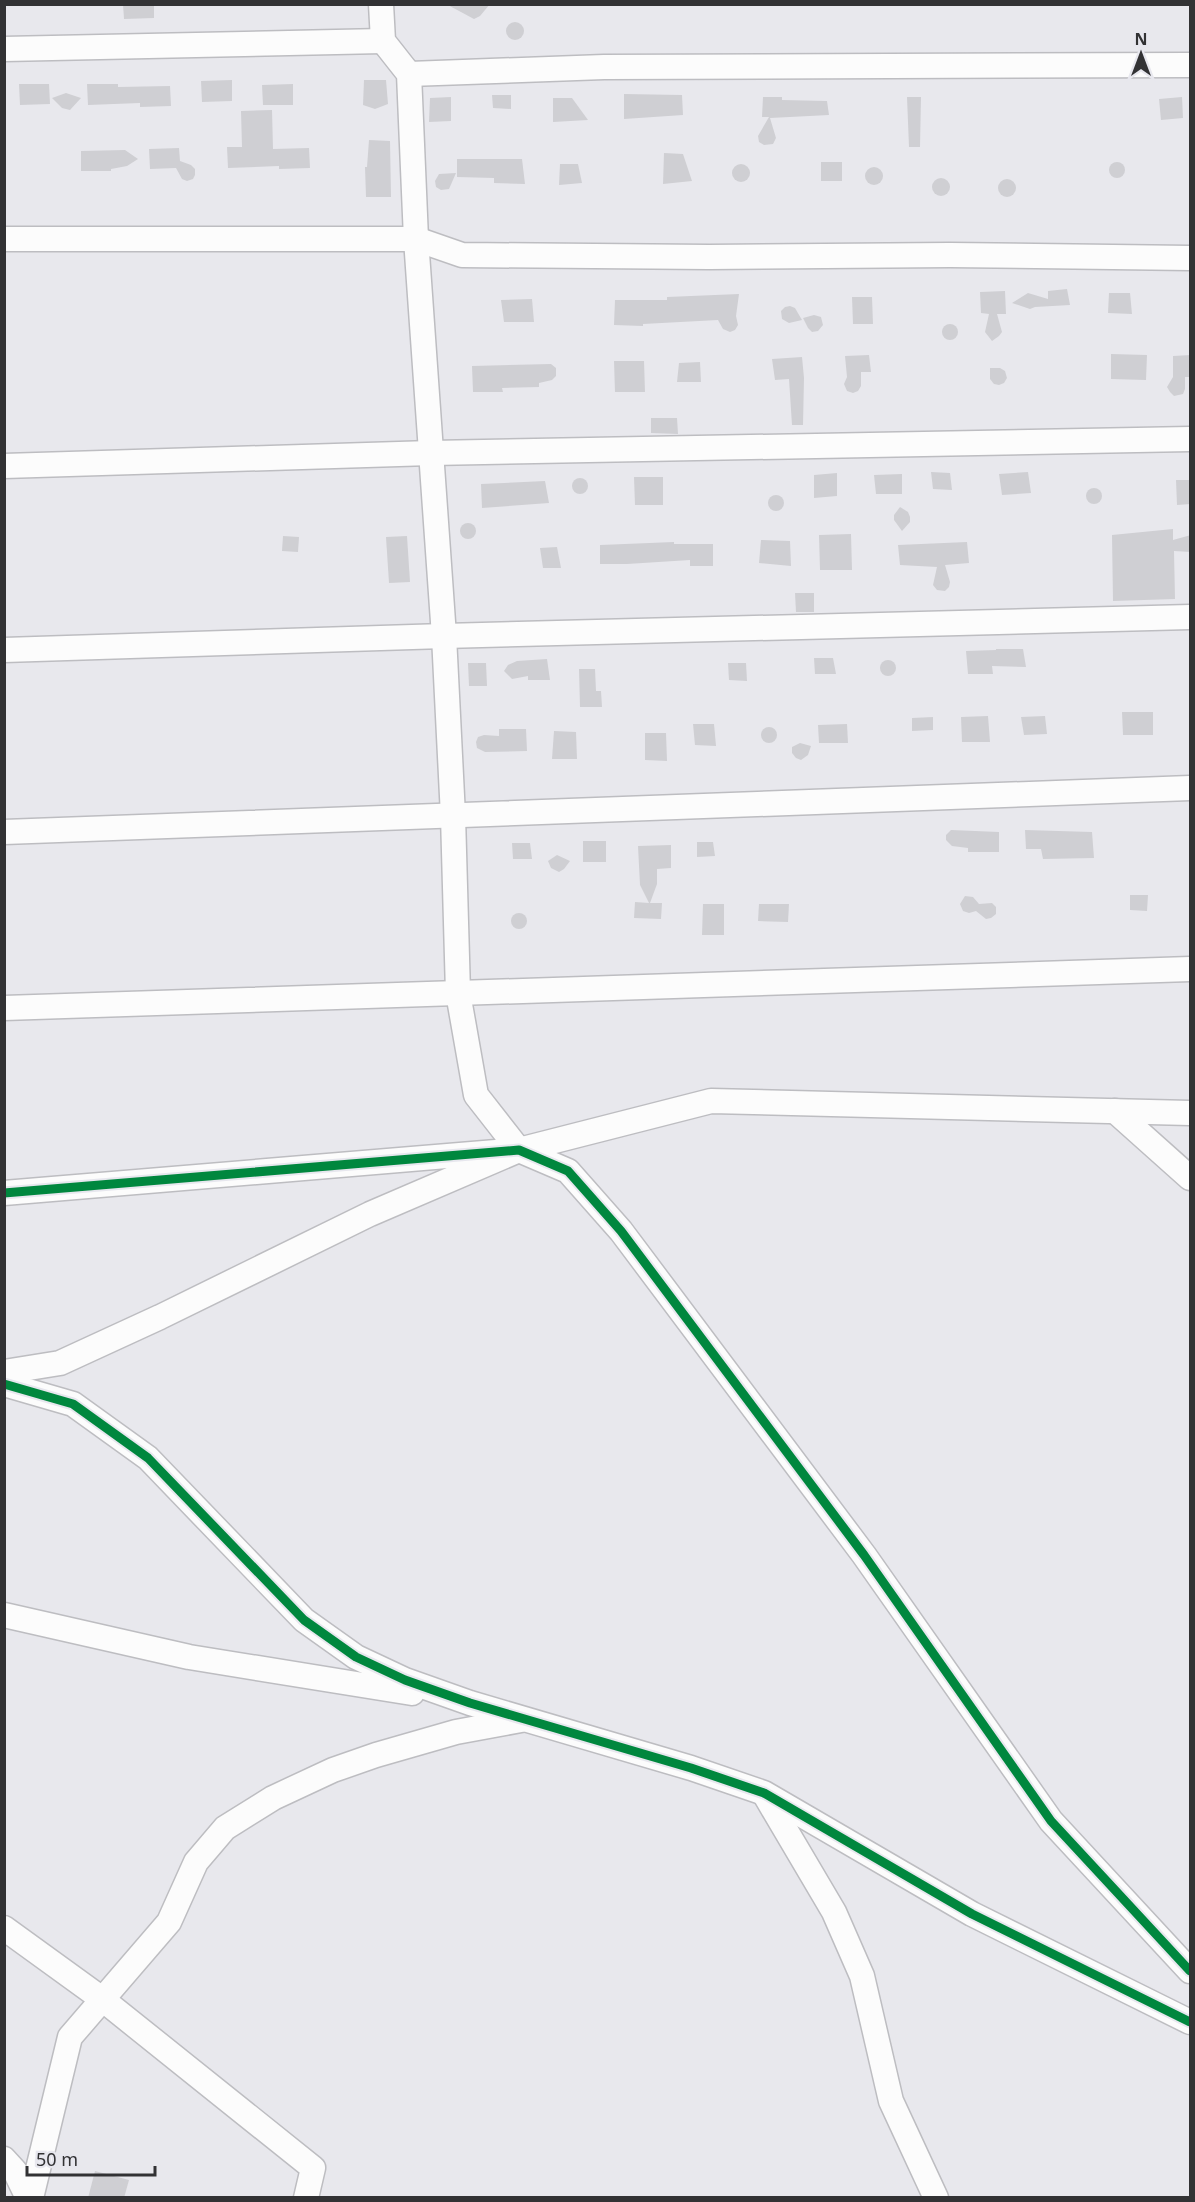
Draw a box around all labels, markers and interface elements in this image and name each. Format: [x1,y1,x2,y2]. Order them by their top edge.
north arrow [1111,24,1171,84]
text: N [1134,28,1148,50]
scale bar [27,2139,154,2177]
text: 50 m [36,2147,78,2171]

